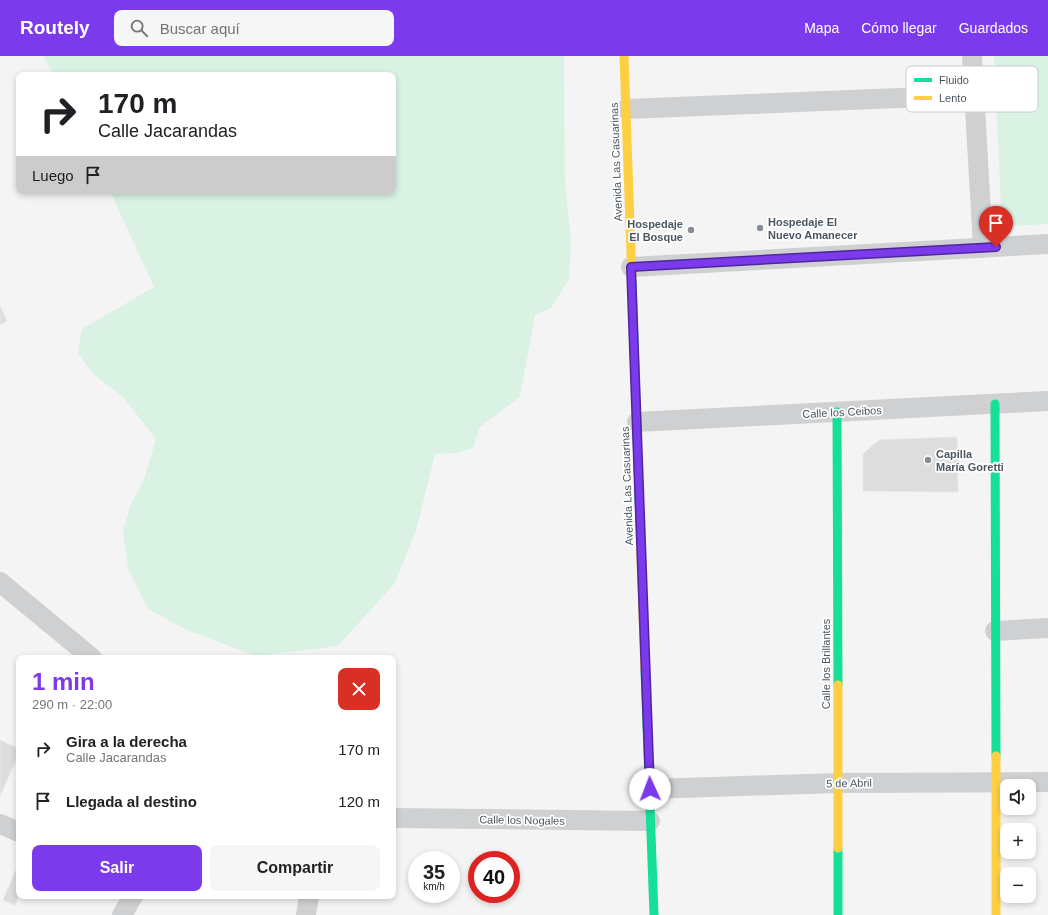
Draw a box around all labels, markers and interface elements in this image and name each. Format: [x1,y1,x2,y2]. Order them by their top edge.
search box [114,10,394,46]
text: Routely [20,17,90,38]
icon: search [128,17,150,39]
text: Buscar aquí [160,20,240,37]
text: Mapa [804,20,839,36]
text: Cómo llegar [861,20,937,36]
text: Guardados [959,20,1028,36]
legend [906,66,1038,112]
text: Fluido [939,74,969,86]
icon: right [32,88,84,140]
text: 170 m [98,88,177,119]
text: Lento [939,92,967,104]
street label: Avenida Las Casuarinas [608,102,624,222]
text: Calle Jacarandas [98,121,237,141]
icon: arrive [82,164,104,186]
text: Luego [32,167,74,184]
pin [979,206,1013,247]
icon: arrive [985,212,1007,234]
place label: Hospedaje El Nuevo Amanecer [768,216,858,241]
place label: Hospedaje El Bosque [627,218,683,243]
marker: Hospedaje El Nuevo Amanecer [755,223,765,233]
marker: Hospedaje El Bosque [686,225,696,235]
street label: Calle los Ceibos [802,404,882,420]
street label: Avenida Las Casuarinas [619,426,635,546]
place label: Capilla María Goretti [936,448,1004,473]
marker: Capilla María Goretti [923,455,933,465]
street label: Calle los Brillantes [820,618,832,709]
text: 1 min [32,668,95,695]
button: close [338,668,380,710]
text: 290 m · 22:00 [32,697,112,712]
text: Gira a la derecha [66,733,187,750]
icon: right [32,738,54,760]
text: 170 m [338,741,380,758]
text: Calle Jacarandas [66,750,166,765]
position arrow [629,768,671,810]
street label: 5 de Abril [826,777,872,789]
map controls [1000,779,1036,903]
button: sound [1000,779,1036,815]
icon: arrive [32,790,54,812]
text: Llegada al destino [66,793,197,810]
text: 120 m [338,793,380,810]
street label: Calle los Nogales [479,813,565,827]
button: + [1000,823,1036,859]
button: Salir [32,845,202,891]
button: Compartir [210,845,380,891]
speed limit sign: 40 [468,851,520,903]
text: 35 [423,861,445,883]
button: − [1000,867,1036,903]
text: km/h [423,881,445,892]

